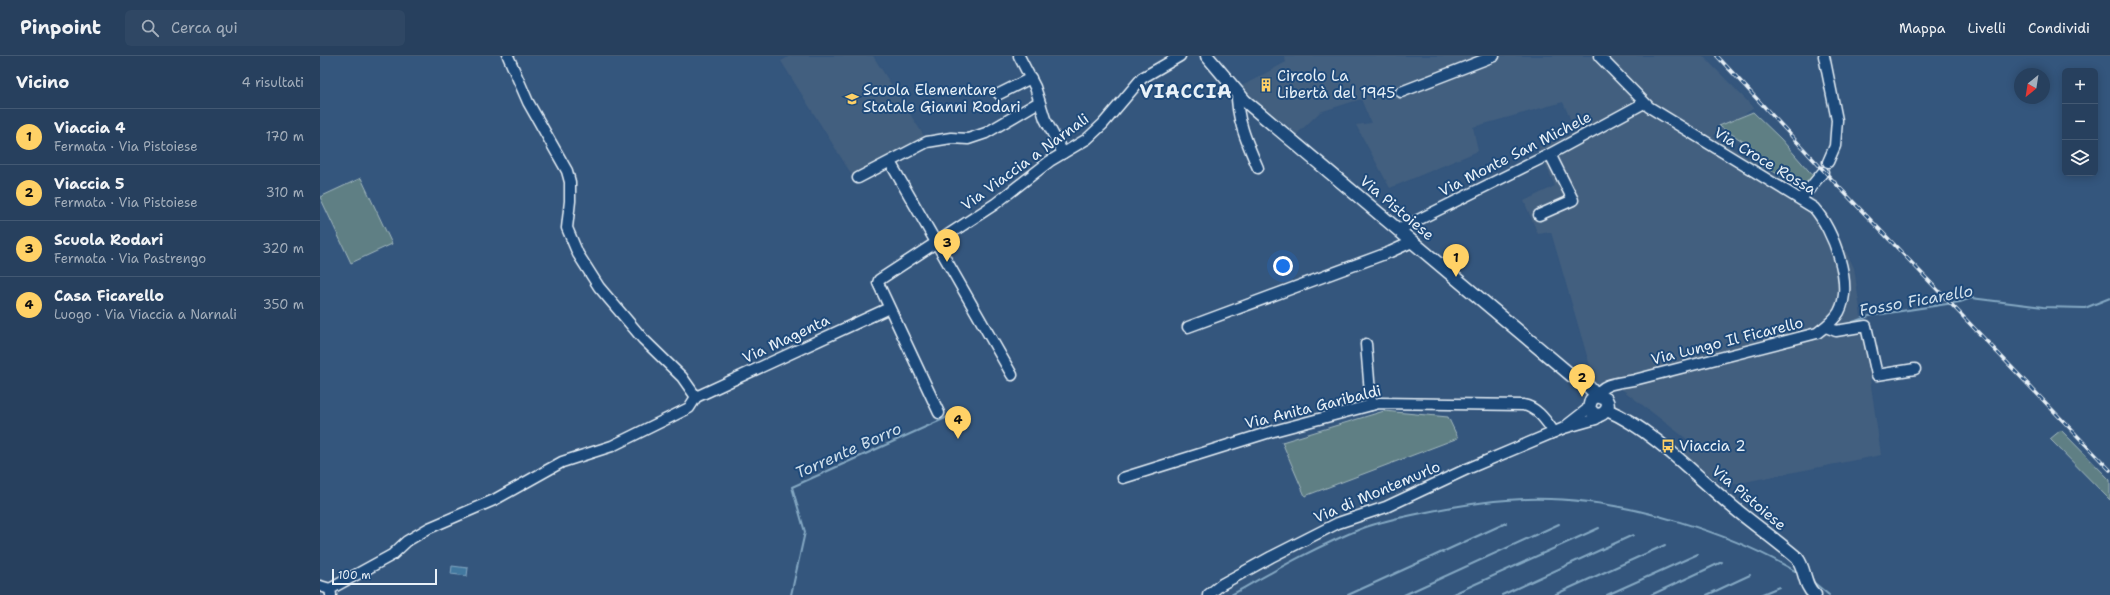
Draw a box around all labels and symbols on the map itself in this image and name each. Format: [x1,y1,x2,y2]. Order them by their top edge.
place label: Circolo La Libertà del 1945 [1277,66,1395,103]
north arrow [2014,68,2050,104]
building icon: Circolo La Libertà del 1945 [1258,77,1274,93]
district label: VIACCIA [1139,79,1233,104]
place label: Scuola Elementare Statale Gianni Rodari [863,80,1021,117]
school or university icon: Scuola Elementare Statale Gianni Rodari [844,91,860,107]
street label: Via Monte San Michele [1435,107,1595,201]
street label: Via Viaccia a Narnali [957,109,1093,215]
street label: Via Croce Rossa [1710,123,1820,200]
street label: Via Pistoiese [1356,171,1438,245]
pin: 3 [934,229,960,262]
pin: 1 [1443,244,1469,277]
your location [1273,256,1293,276]
water label: Fosso Ficarello [1858,280,1975,321]
street label: Via Magenta [739,310,833,368]
street label: Via Lungo Il Ficarello [1649,312,1805,370]
pin: 2 [1569,364,1595,397]
street label: Via Anita Garibaldi [1243,380,1383,434]
pin: 4 [945,406,971,439]
water label: Torrente Borro [792,417,905,483]
place label: Viaccia 2 [1679,436,1746,456]
bus stop icon: Viaccia 2 [1660,438,1676,454]
street label: Via di Montemurlo [1311,456,1443,528]
street label: Via Pistoiese [1708,461,1790,535]
scale bar [332,567,437,586]

